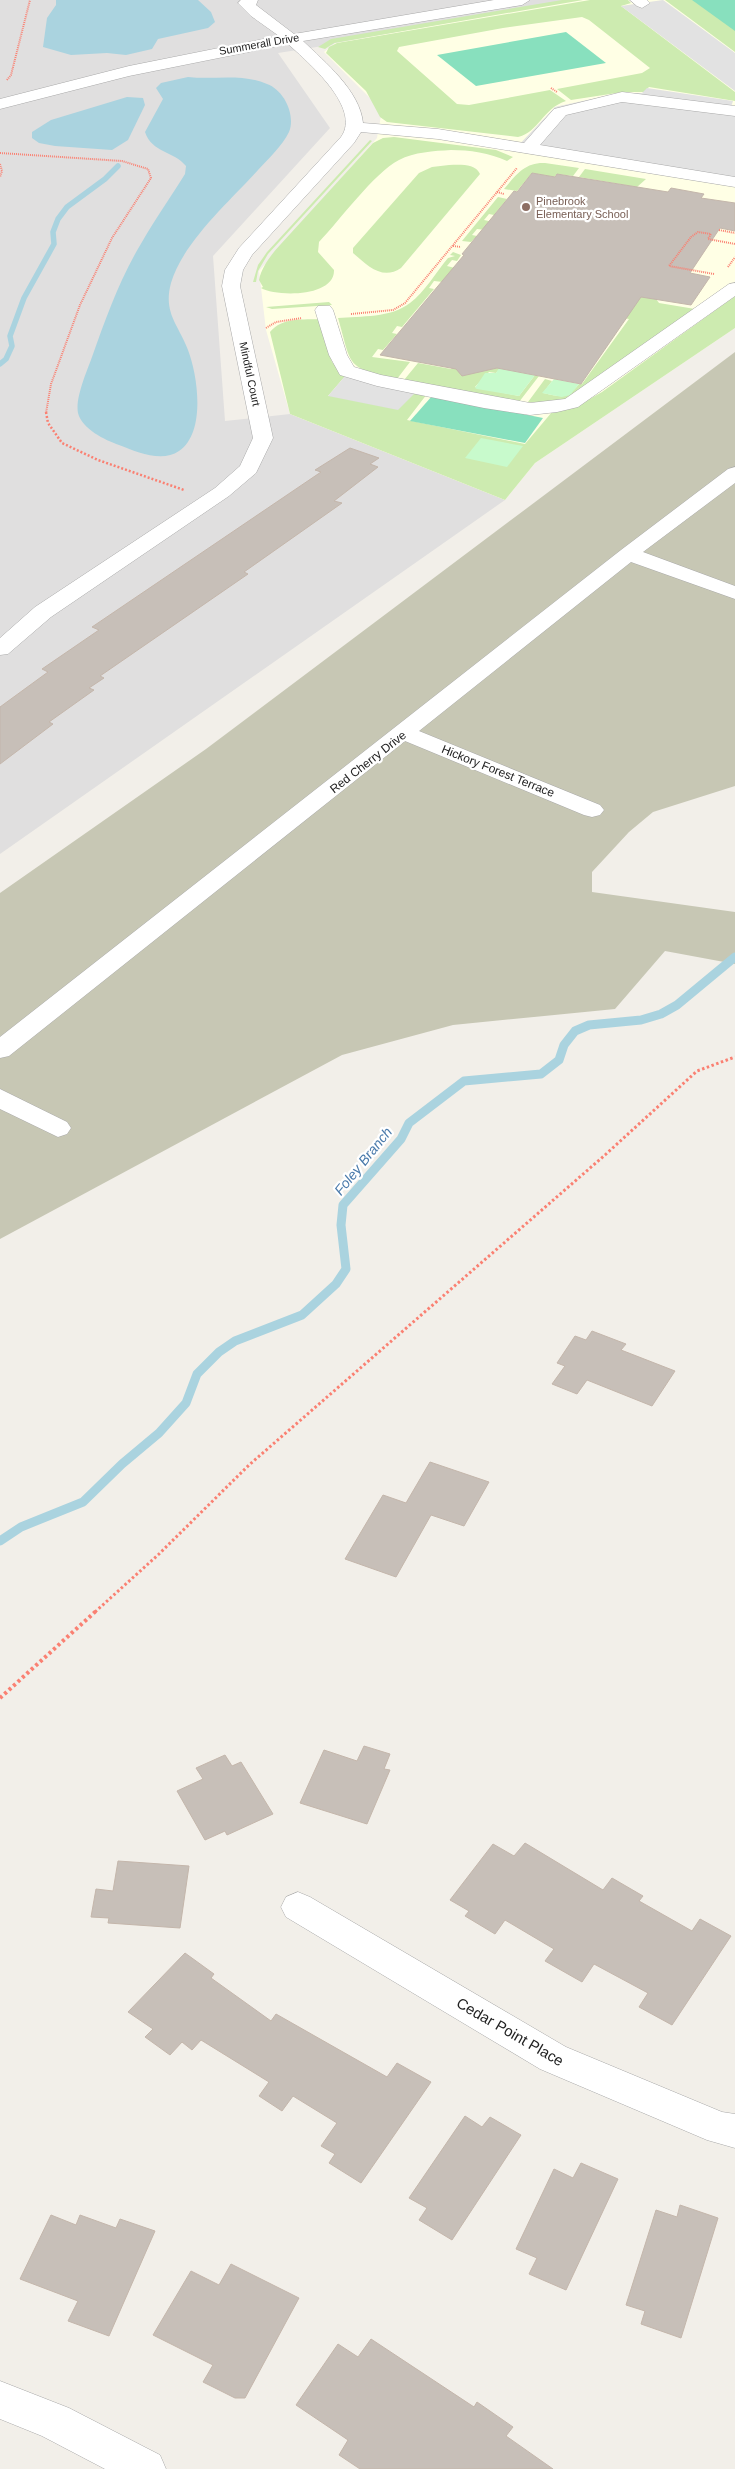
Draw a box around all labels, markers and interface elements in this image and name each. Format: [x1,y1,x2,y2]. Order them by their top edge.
street label: Summerall Drive [218,31,300,57]
place label: Pinebrook Elementary School [536,195,628,220]
marker: Pinebrook Elementary School [520,201,532,213]
street label: Mindful Court [237,341,263,407]
street label: Red Cherry Drive [327,728,409,796]
street label: Hickory Forest Terrace [440,742,557,800]
water label: Foley Branch [331,1124,395,1198]
street label: Cedar Point Place [454,1994,567,2069]

